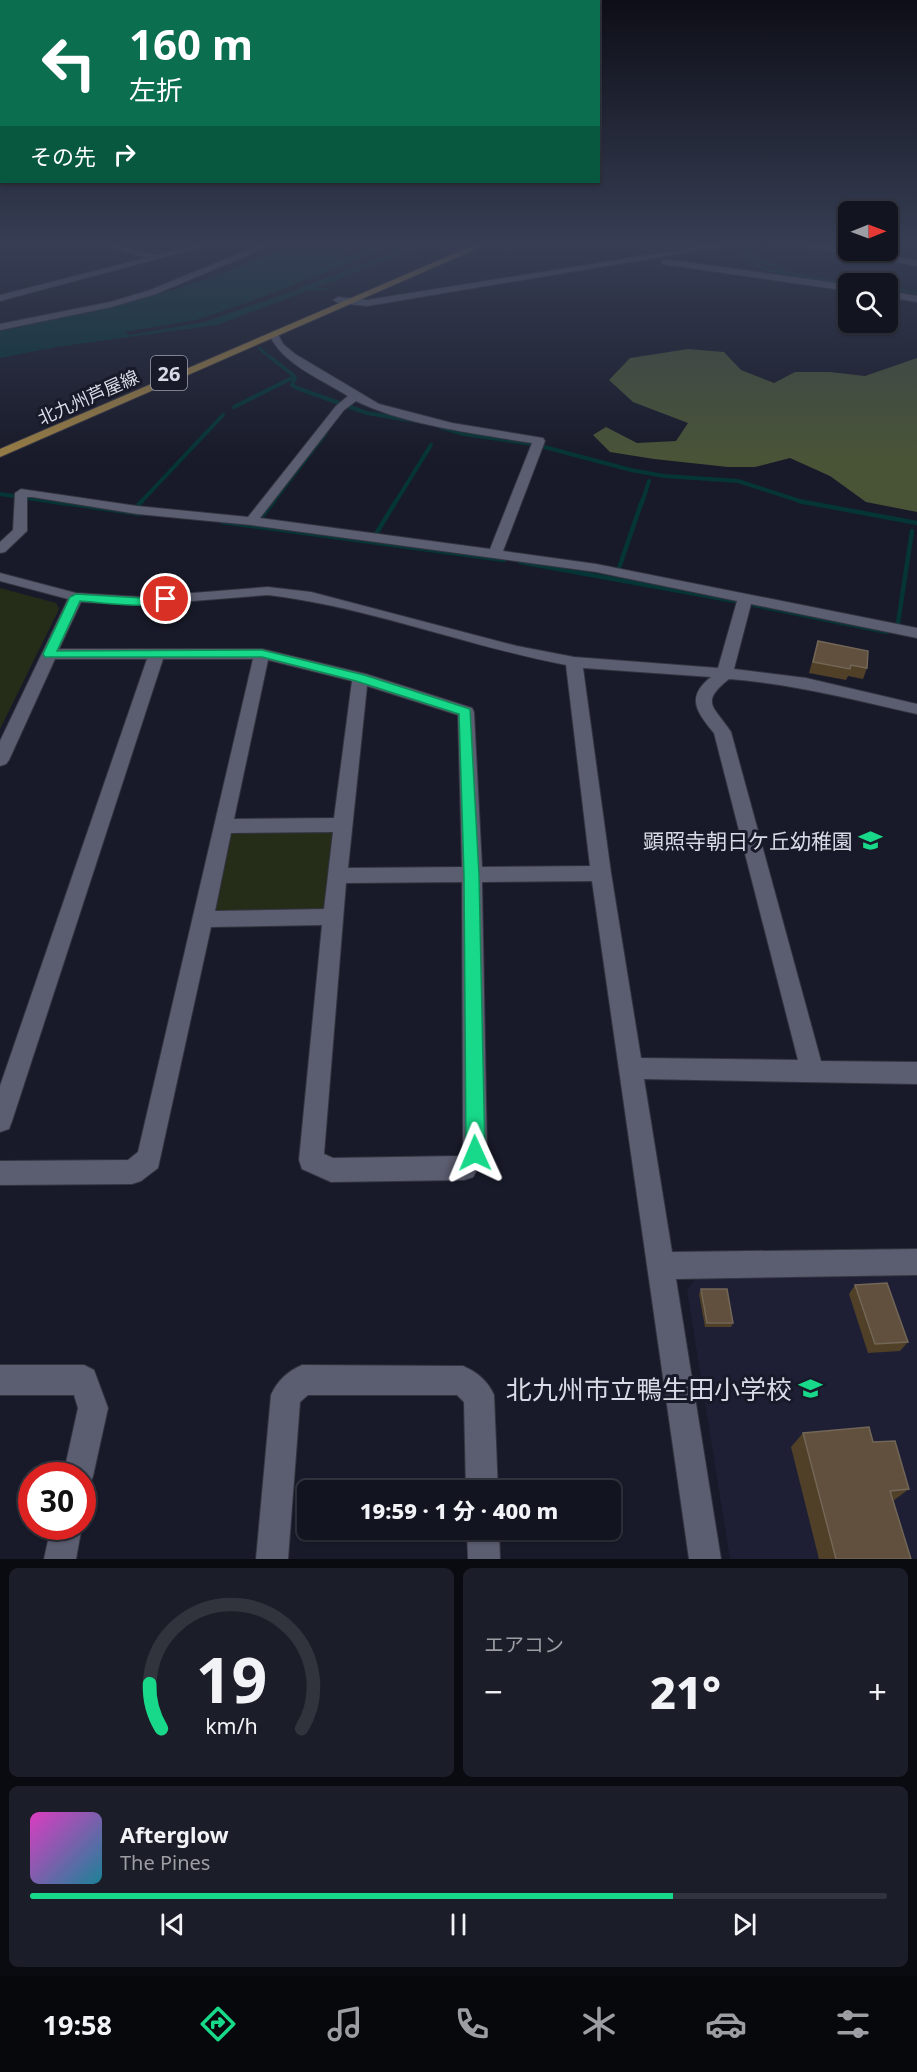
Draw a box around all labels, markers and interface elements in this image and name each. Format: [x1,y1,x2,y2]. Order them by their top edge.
text: 160 m [129,15,253,72]
icon: left [30,24,108,102]
text: 左折 [129,71,183,108]
icon: right [108,138,141,171]
text: その先 [30,141,96,171]
north arrow [838,201,898,261]
map controls [838,201,898,333]
button: search [838,273,898,333]
road number: 26 [151,356,187,390]
street label: 北九州芦屋線 [34,364,142,430]
pin [140,573,191,624]
icon: arrive [149,582,182,615]
place label: 顕照寺朝日ケ丘幼稚園 [643,827,853,855]
school or university icon: 顕照寺朝日ケ丘幼稚園 [858,828,884,854]
position arrow [443,1121,507,1185]
place label: 北九州市立鴨生田小学校 [506,1371,792,1407]
school or university icon: 北九州市立鴨生田小学校 [797,1376,823,1402]
speed limit sign: 30 [18,1462,96,1540]
text: 19:59 · 1 分 · 400 m [360,1495,558,1525]
text: エアコン [484,1631,564,1658]
text: 19 [196,1636,267,1721]
text: 21° [650,1661,721,1722]
text: − [484,1669,503,1714]
text: + [868,1669,887,1714]
text: km/h [205,1712,258,1741]
text: Afterglow [120,1819,229,1849]
text: The Pines [120,1849,210,1876]
icon: previous [156,1908,189,1941]
icon: pause [442,1908,475,1941]
icon: next [728,1908,761,1941]
icon: directions [197,2003,239,2045]
icon: music [324,2003,366,2045]
icon: phone [451,2003,493,2045]
icon: climate [578,2003,620,2045]
icon: car [705,2003,747,2045]
icon: filters [832,2003,874,2045]
text: 19:58 [43,2006,112,2043]

